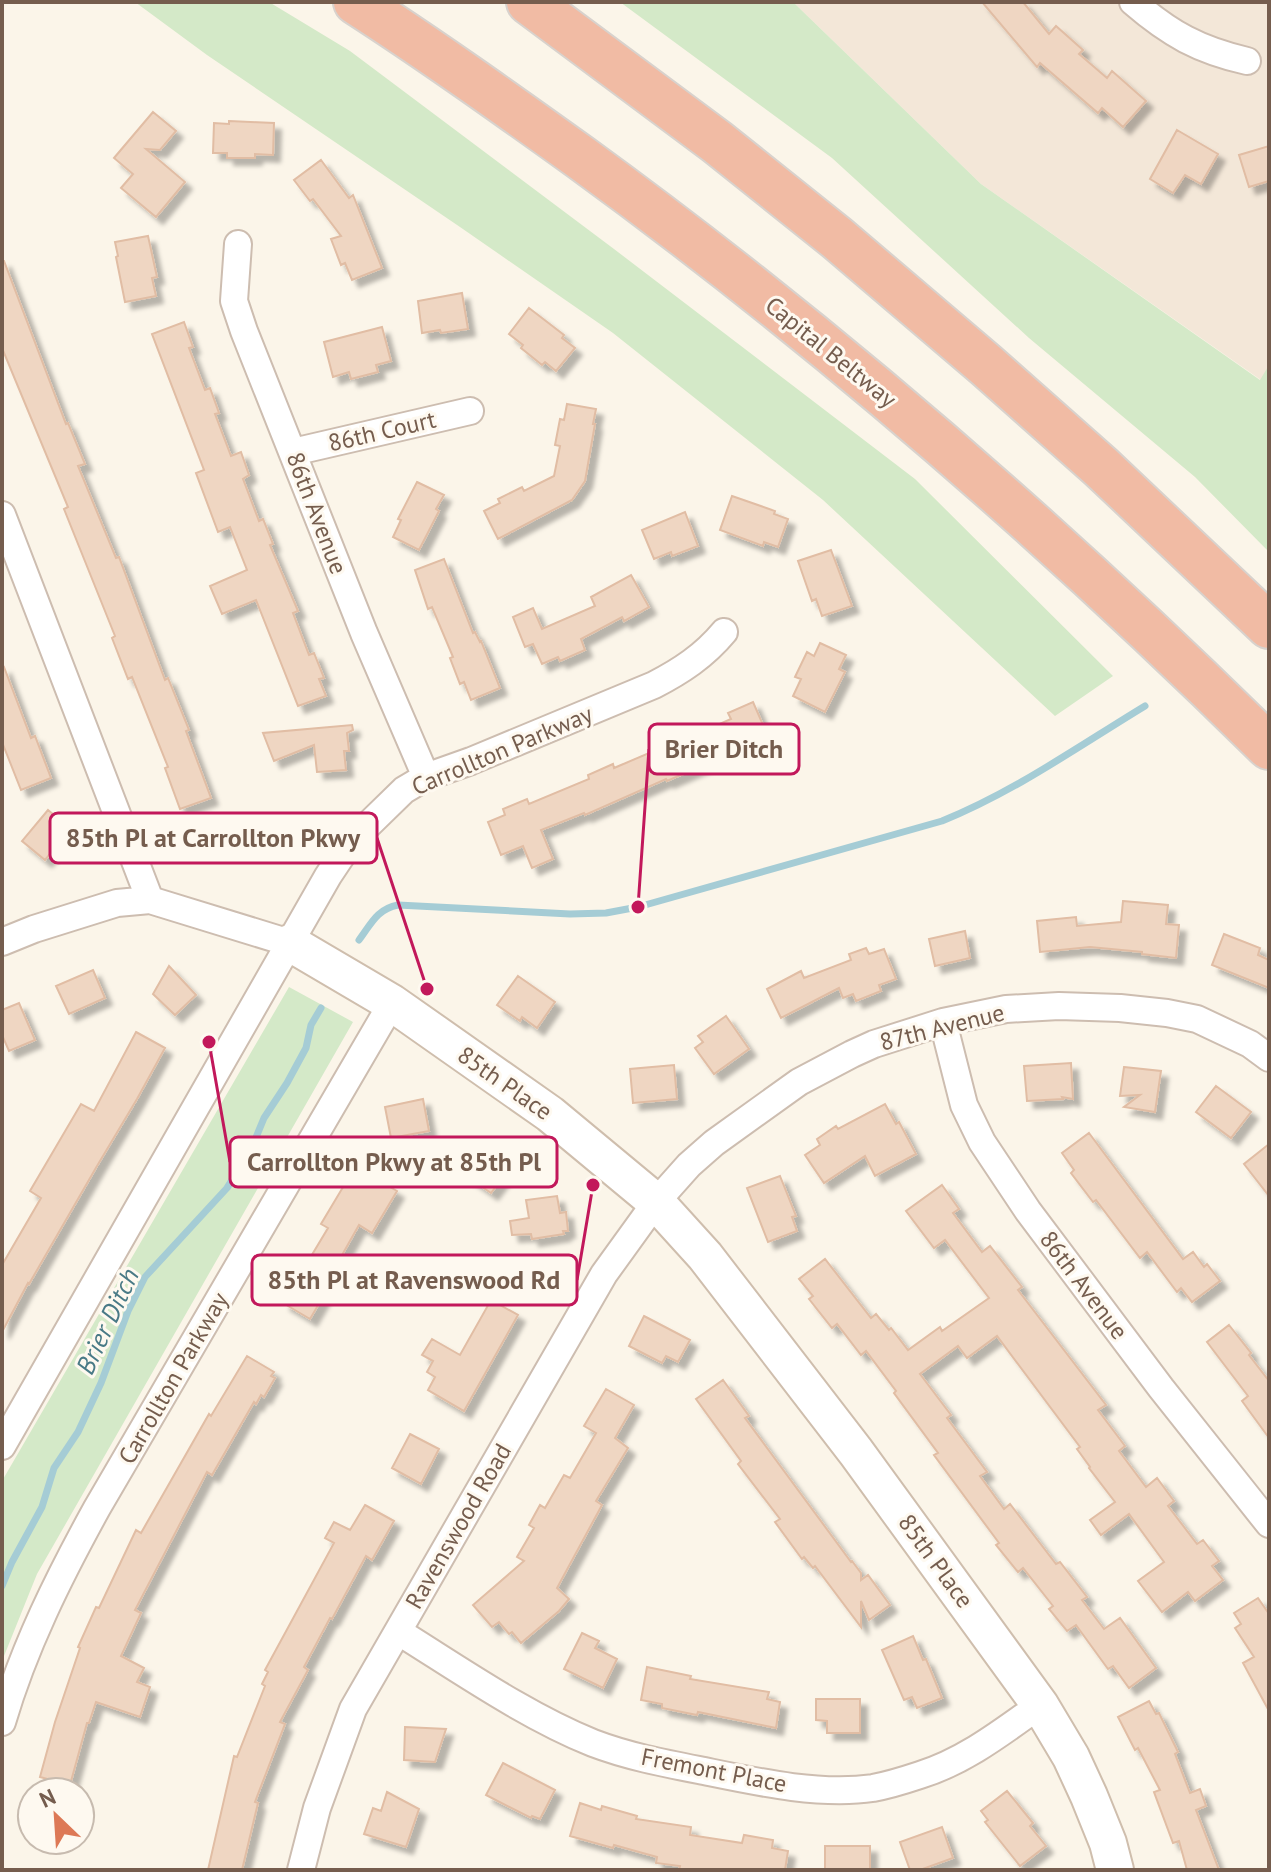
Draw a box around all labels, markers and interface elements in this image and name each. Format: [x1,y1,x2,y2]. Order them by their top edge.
street label: Capital Beltway [759,290,903,414]
street label: 86th Court [325,404,439,458]
street label: 86th Avenue [280,448,354,578]
street label: Carrollton Parkway [407,698,597,802]
callout: Brier Ditch [649,724,799,774]
text: Brier Ditch [665,732,783,765]
callout: 85th Pl at Carrollton Pkwy [50,813,377,863]
text: 85th Pl at Carrollton Pkwy [66,821,361,854]
street label: 87th Avenue [876,997,1008,1057]
street label: 85th Place [452,1039,558,1127]
callout: Carrollton Pkwy at 85th Pl [230,1137,557,1187]
text: Carrollton Pkwy at 85th Pl [247,1145,541,1178]
street label: 86th Avenue [1033,1225,1135,1345]
callout: 85th Pl at Ravenswood Rd [252,1255,577,1305]
water label: Brier Ditch [68,1263,146,1379]
text: 85th Pl at Ravenswood Rd [268,1263,560,1296]
street label: Carrollton Parkway [111,1286,235,1470]
street label: Ravenswood Road [398,1438,518,1614]
street label: 85th Place [892,1508,980,1614]
street label: Fremont Place [639,1741,789,1799]
north arrow [16,1776,96,1856]
text: N [35,1782,60,1814]

